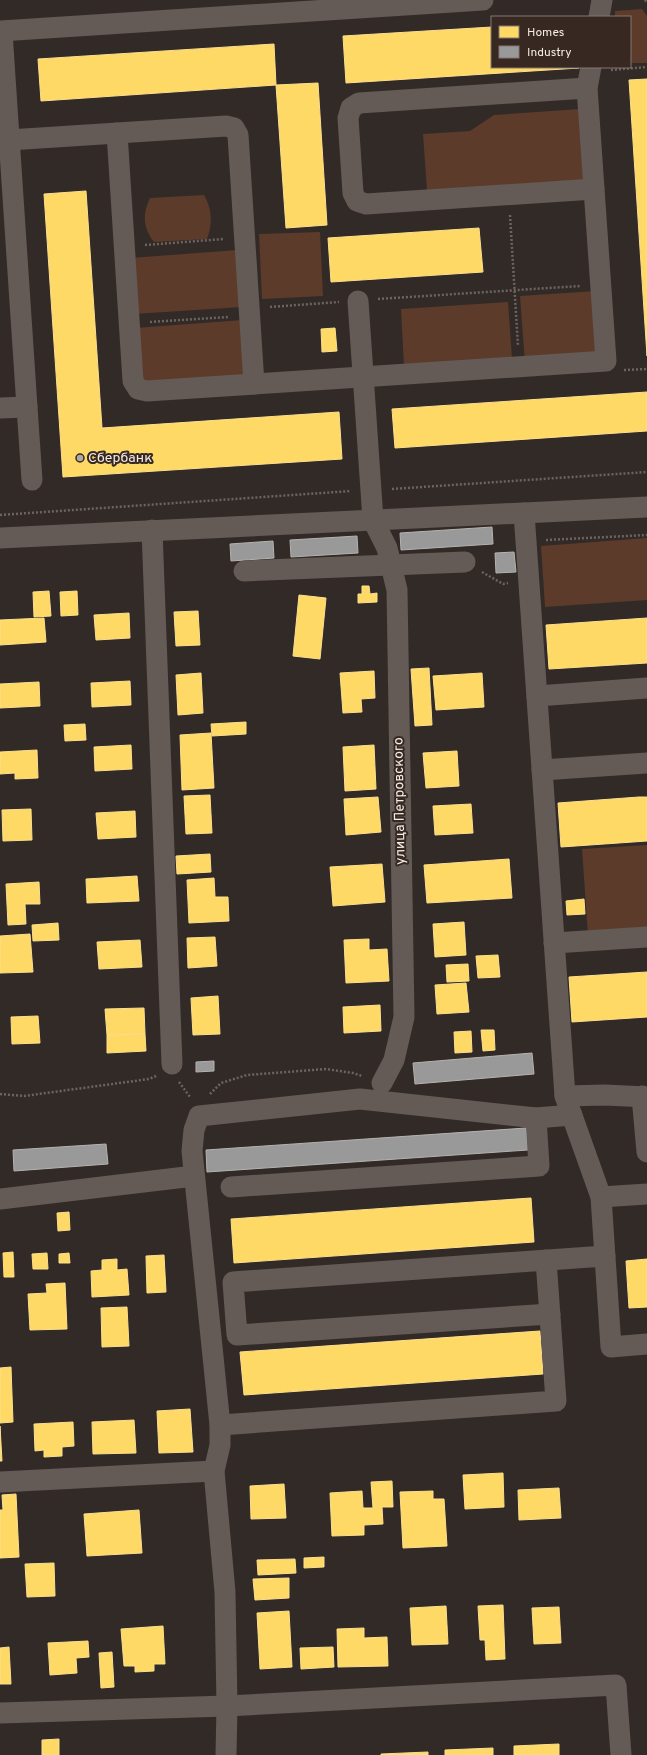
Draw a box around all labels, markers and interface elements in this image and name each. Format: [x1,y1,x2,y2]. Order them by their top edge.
legend [491,16,631,68]
text: Homes [527,25,564,41]
text: Industry [527,45,572,61]
place label: Сбербанк [88,450,152,467]
marker: Сбербанк [75,453,85,463]
street label: улица Петровского [390,737,410,865]

